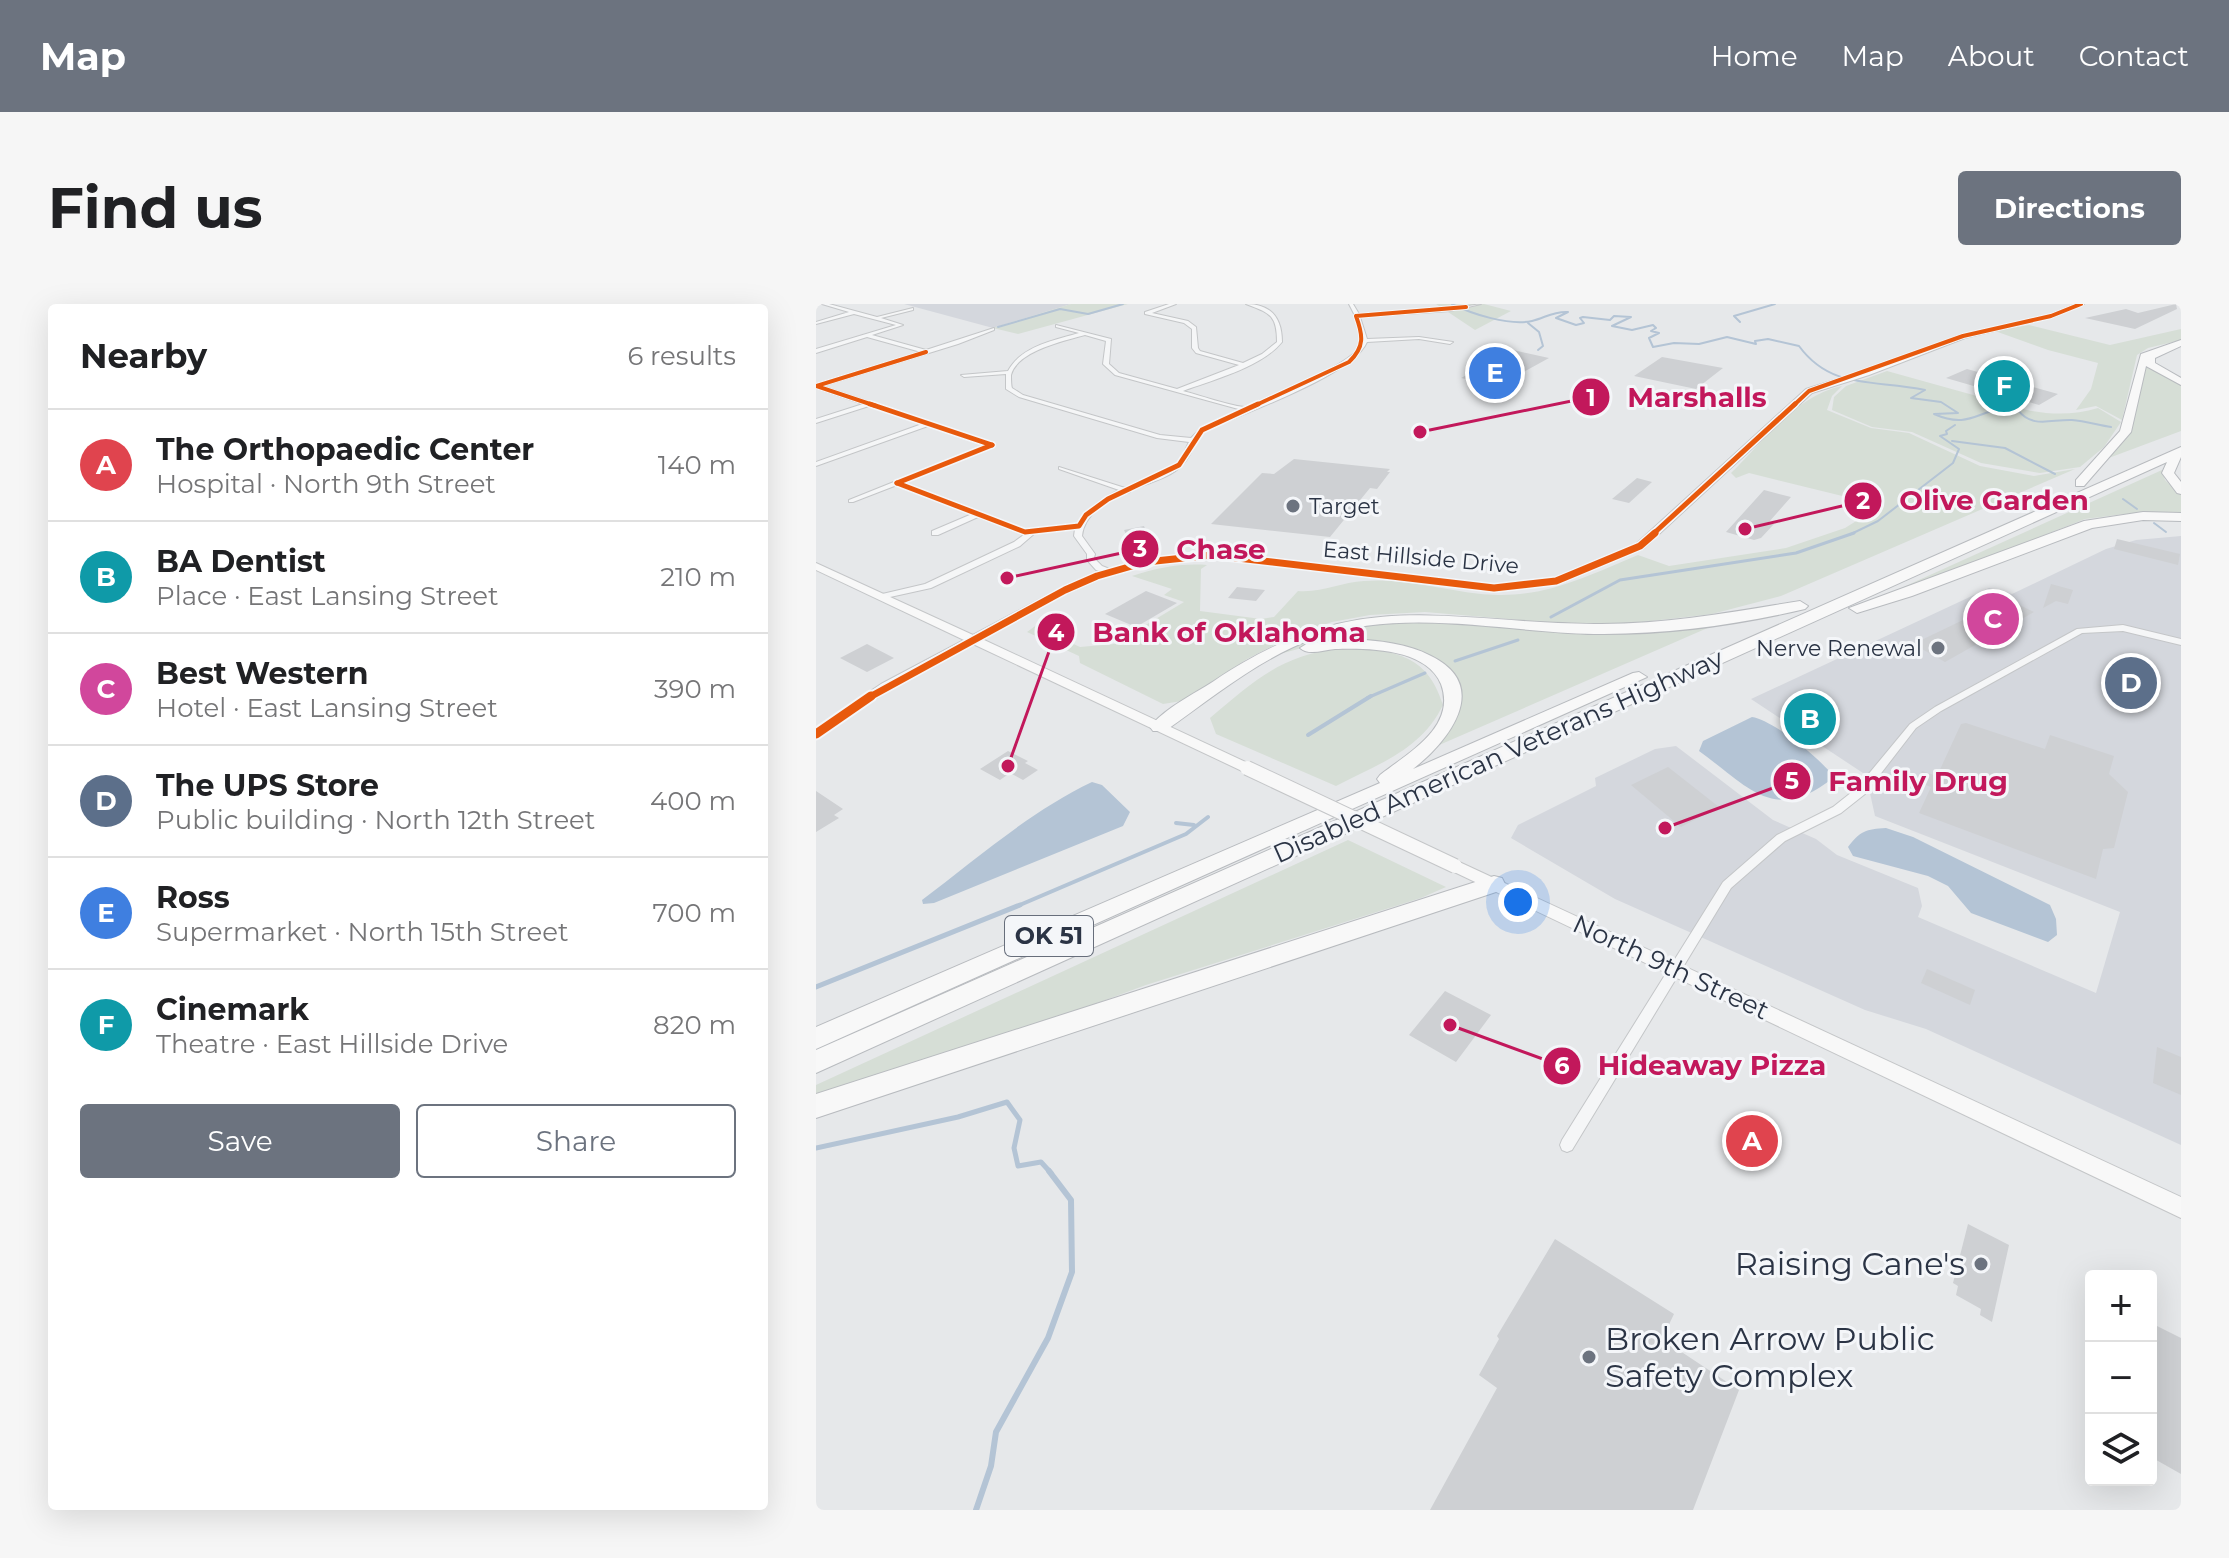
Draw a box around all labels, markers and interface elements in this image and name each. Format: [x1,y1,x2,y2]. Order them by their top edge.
text: Map [40,33,126,80]
text: Home [1711,39,1798,73]
text: Map [1842,39,1904,73]
text: About [1948,39,2035,73]
text: Contact [2079,39,2189,73]
button: Directions [1958,171,2181,245]
text: Find us [48,174,262,242]
text: Nearby [80,335,207,377]
text: 6 results [627,340,736,372]
pin: E [1469,343,1521,403]
pin: F [1978,356,2030,416]
callout: Marshalls [1571,371,1783,423]
text: Marshalls [1627,380,1767,414]
text: 1 [1586,383,1596,412]
text: The Orthopaedic Center [156,431,534,468]
text: A [96,449,116,481]
text: 140 m [658,449,736,481]
text: Hospital · North 9th Street [156,468,496,500]
callout: Olive Garden [1843,475,2105,527]
text: Olive Garden [1899,483,2089,517]
text: 2 [1856,486,1870,515]
place label: Target [1309,493,1380,520]
marker: Target [1284,497,1302,515]
callout: Chase [1120,523,1281,575]
text: Chase [1176,532,1266,566]
text: 3 [1132,534,1147,563]
street label: East Hillside Drive [1322,535,1520,580]
text: BA Dentist [156,543,326,580]
text: B [96,561,116,593]
text: 210 m [660,561,736,593]
text: Place · East Lansing Street [156,580,499,612]
pin: C [1967,589,2019,649]
callout: Bank of Oklahoma [1036,606,1381,658]
text: Bank of Oklahoma [1092,615,1366,649]
text: 4 [1048,618,1065,647]
place label: Nerve Renewal [1756,635,1922,662]
marker: Nerve Renewal [1929,639,1947,657]
street label: Disabled American Veterans Highway [1268,642,1729,870]
pin: D [2105,653,2157,713]
text: Best Western [156,655,368,692]
text: C [97,673,115,705]
text: 390 m [654,673,736,705]
pin: B [1784,689,1836,749]
text: Hotel · East Lansing Street [156,692,498,724]
callout: Family Drug [1772,755,2023,807]
text: Family Drug [1828,764,2008,798]
text: 5 [1785,766,1799,795]
text: The UPS Store [156,767,379,804]
text: D [95,785,117,817]
text: 400 m [650,785,736,817]
text: Public building · North 12th Street [156,804,595,836]
text: Ross [156,879,230,916]
your location [1498,882,1538,922]
text: E [97,897,115,929]
text: 700 m [652,897,736,929]
street label: North 9th Street [1568,908,1774,1026]
text: Supermarket · North 15th Street [156,916,568,948]
road number: OK 51 [1005,916,1093,956]
text: Cinemark [156,991,309,1028]
text: F [98,1009,114,1041]
text: 820 m [653,1009,736,1041]
text: Theatre · East Hillside Drive [156,1028,508,1060]
callout: Hideaway Pizza [1542,1040,1842,1092]
text: Hideaway Pizza [1598,1048,1826,1082]
text: 6 [1554,1051,1570,1080]
button: Save [80,1104,400,1178]
button: Share [416,1104,736,1178]
pin: A [1726,1111,1778,1171]
place label: Raising Cane's [1735,1244,1965,1283]
marker: Raising Cane's [1972,1255,1990,1273]
map controls [2085,1270,2157,1486]
button: + [2085,1270,2157,1342]
place label: Broken Arrow Public Safety Complex [1605,1319,1935,1395]
button: − [2085,1342,2157,1414]
marker: Broken Arrow Public Safety Complex [1580,1348,1598,1366]
button: layers [2085,1414,2157,1486]

